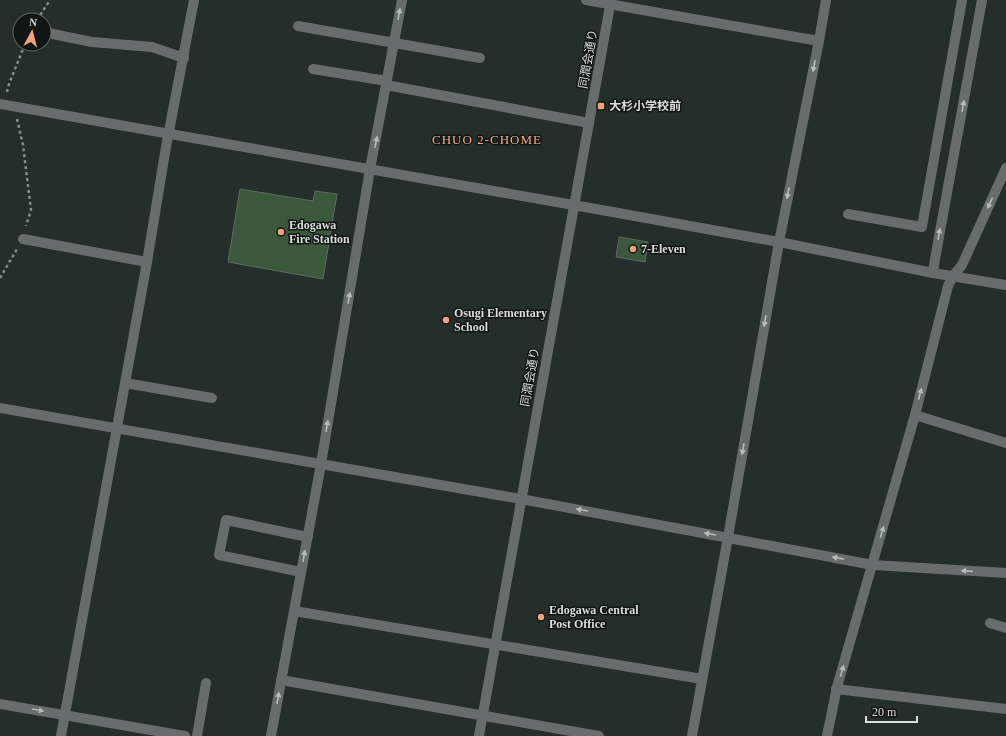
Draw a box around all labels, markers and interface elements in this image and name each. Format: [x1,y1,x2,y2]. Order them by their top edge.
one-way arrow [396,8,402,20]
north arrow [12,12,52,52]
text: N [29,16,38,29]
street label: 同潤会通り [576,28,600,90]
one-way arrow [810,60,816,72]
place label: 大杉小学校前 [609,99,681,113]
one-way arrow [960,100,966,112]
marker: 大杉小学校前 [596,101,606,111]
district label: CHUO 2-CHOME [432,132,542,147]
one-way arrow [373,136,379,148]
one-way arrow [785,187,791,200]
one-way arrow [987,198,993,209]
place label: Edogawa Fire Station [289,218,350,246]
marker: Edogawa Fire Station [276,227,286,237]
one-way arrow [937,228,943,240]
place label: 7-Eleven [641,242,686,256]
marker: 7-Eleven [628,244,638,254]
one-way arrow [346,292,352,304]
place label: Osugi Elementary School [454,306,547,334]
marker: Osugi Elementary School [441,315,451,325]
one-way arrow [762,315,768,327]
street label: 同潤会通り [518,346,542,408]
one-way arrow [917,387,923,399]
one-way arrow [324,420,330,432]
one-way arrow [740,443,746,456]
one-way arrow [576,507,588,513]
one-way arrow [879,526,885,538]
one-way arrow [704,531,716,537]
one-way arrow [301,550,307,562]
one-way arrow [832,555,844,561]
one-way arrow [961,567,973,574]
place label: Edogawa Central Post Office [549,603,639,631]
marker: Edogawa Central Post Office [536,612,546,622]
one-way arrow [839,664,845,676]
one-way arrow [275,692,281,704]
scale bar [866,698,917,724]
text: 20 m [872,705,897,719]
one-way arrow [32,707,45,713]

